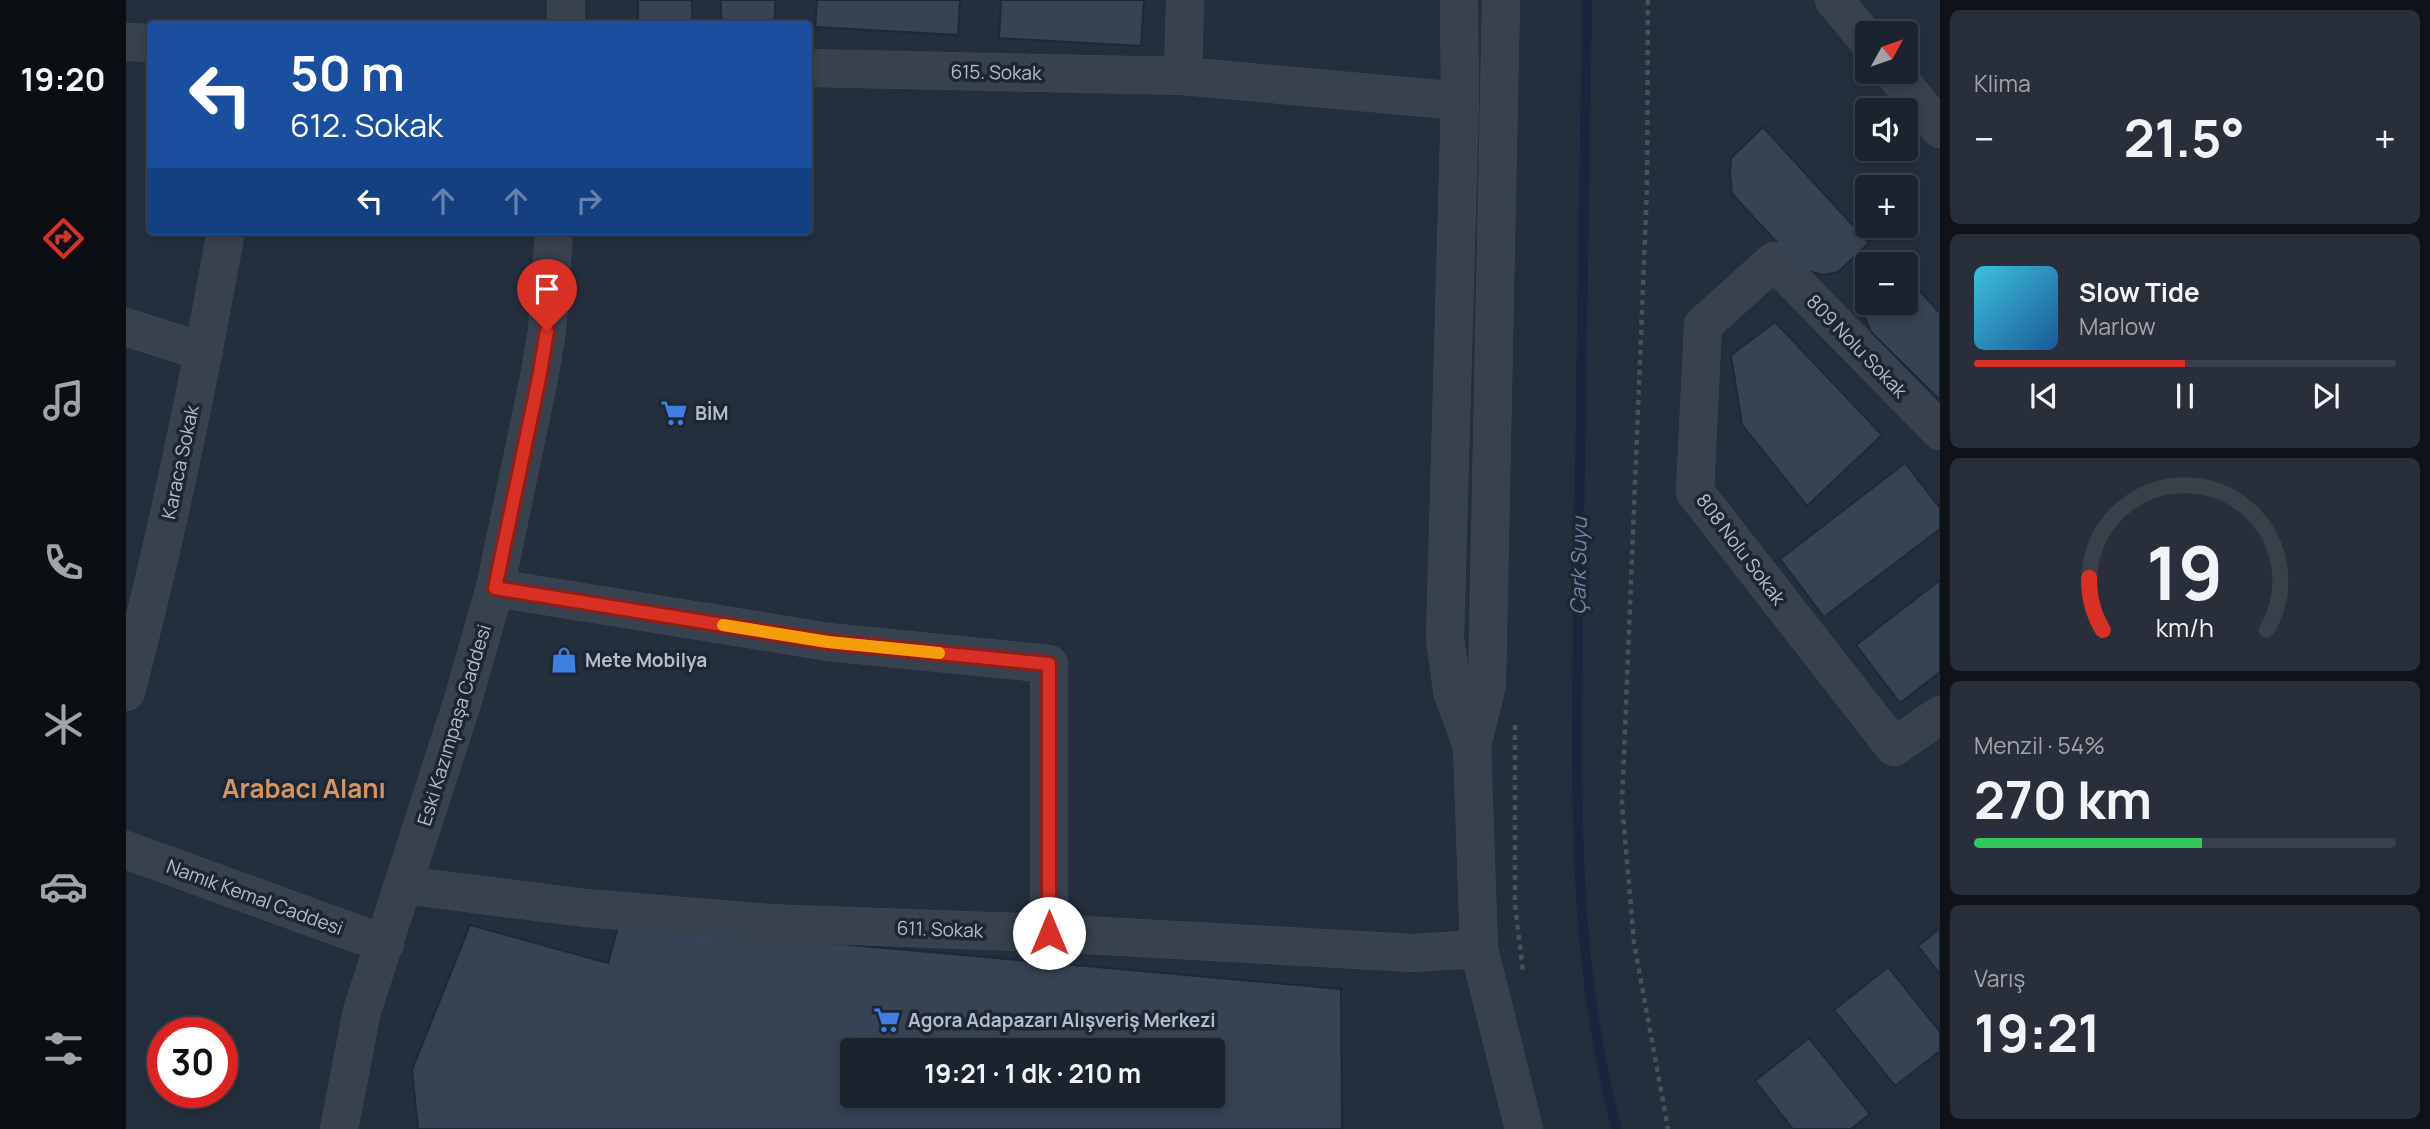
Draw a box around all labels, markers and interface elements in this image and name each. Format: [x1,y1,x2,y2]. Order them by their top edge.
north arrow [1855,21,1918,84]
map controls [1855,21,1918,315]
text: 50 m [290,39,405,106]
icon: left [175,49,266,140]
text: 19:20 [21,57,105,101]
street label: 615. Sokak [950,58,1042,86]
text: Klima [1974,67,2031,99]
button: sound [1855,98,1918,161]
text: 21.5° [2124,102,2245,173]
text: 612. Sokak [290,103,443,147]
text: − [1974,112,1995,164]
text: + [2374,112,2396,164]
button: + [1855,175,1918,238]
icon: left [351,182,389,220]
icon: ahead [424,182,462,220]
icon: ahead [497,182,535,220]
icon: right [570,182,608,220]
icon: directions [39,214,88,263]
button: − [1855,252,1918,315]
pin [517,259,577,331]
icon: arrive [528,270,566,308]
text: Slow Tide [2079,274,2200,310]
street label: 809 Nolu Sokak [1801,289,1913,404]
text: Marlow [2079,310,2156,342]
icon: music [39,376,88,425]
icon: previous [2025,377,2063,415]
icon: pause [2166,377,2204,415]
icon: next [2307,377,2345,415]
supermarket icon: BİM [659,398,689,428]
place label: BİM [695,400,729,426]
street label: Karaca Sokak [155,402,205,521]
street label: 808 Nolu Sokak [1690,488,1792,611]
water label: Çark Suyu [1563,515,1593,615]
text: 19 [2146,523,2224,623]
icon: phone [39,538,88,587]
text: km/h [2156,610,2214,645]
street label: Eski Kazımpaşa Caddesi [411,621,497,829]
shop icon: Mete Mobilya [549,645,579,675]
place label: Mete Mobilya [585,647,707,673]
icon: climate [39,700,88,749]
text: Menzil · 54% [1974,729,2105,761]
text: 270 km [1974,764,2152,835]
district label: Arabacı Alanı [222,770,386,806]
street label: Namık Kemal Caddesi [163,853,347,941]
icon: car [39,862,88,911]
position arrow [1012,896,1086,970]
street label: 611. Sokak [896,914,984,944]
text: Varış [1974,962,2025,994]
text: 19:21 [1974,997,2101,1068]
supermarket icon: Agora Adapazarı Alışveriş Merkezi [872,1005,902,1035]
place label: Agora Adapazarı Alışveriş Merkezi [908,1007,1216,1033]
speed limit sign: 30 [147,1017,238,1108]
icon: filters [39,1024,88,1073]
text: 19:21 · 1 dk · 210 m [924,1055,1141,1091]

